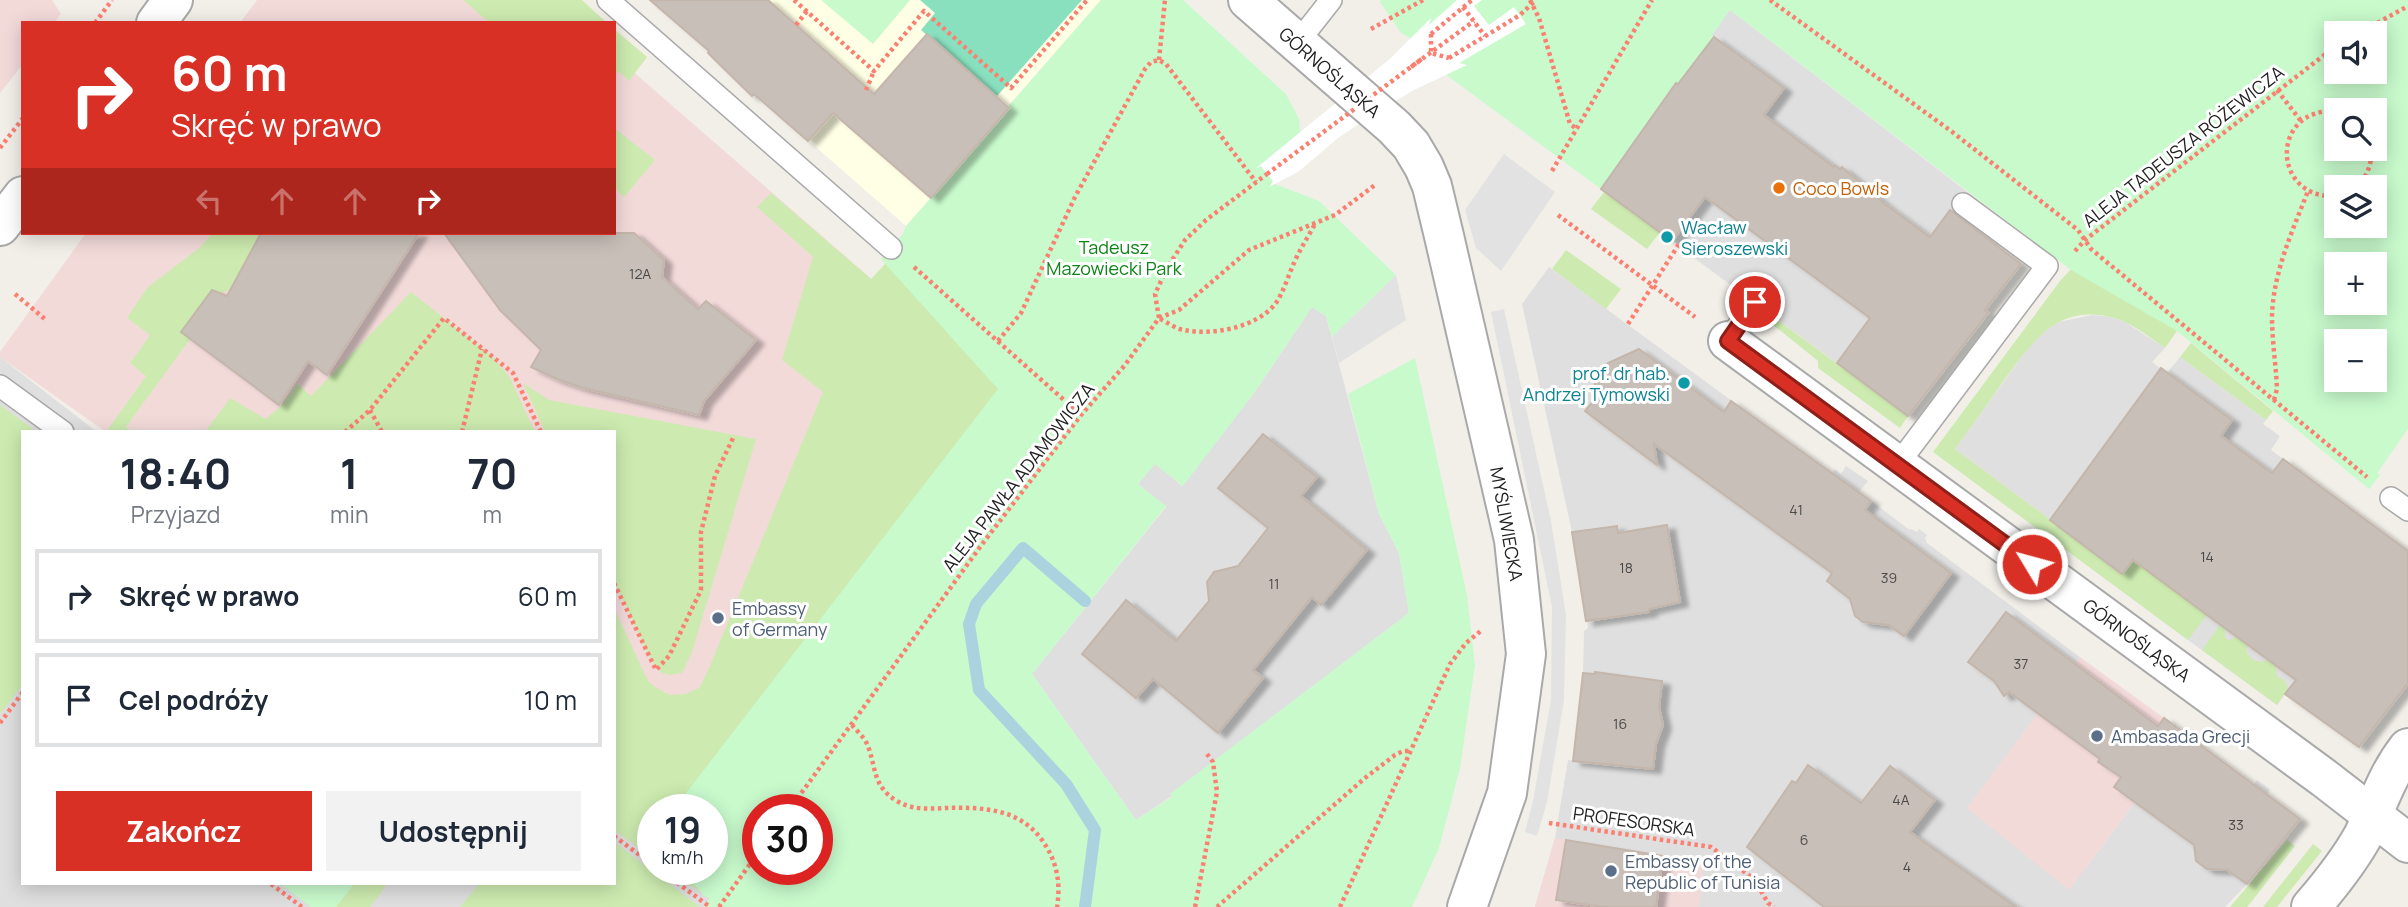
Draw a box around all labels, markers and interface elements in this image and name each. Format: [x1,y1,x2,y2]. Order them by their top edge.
street label: GÓRNOŚLĄSKA [1274,21,1386,123]
map controls [2324,21,2387,392]
button: sound [2324,21,2387,84]
text: 60 m [171,39,288,106]
icon: right [56,49,147,140]
street label: ALEJA TADEUSZA RÓŻEWICZA [2077,59,2289,232]
button: search [2324,98,2387,161]
text: Skręć w prawo [171,103,382,147]
button: layers [2324,175,2387,238]
place label: Coco Bowls [1793,176,1889,200]
marker: Coco Bowls [1771,180,1787,196]
icon: left [190,182,228,220]
icon: ahead [263,182,301,220]
icon: ahead [336,182,374,220]
icon: right [409,182,447,220]
place label: Wacław Sieroszewski [1681,215,1788,260]
marker: Wacław Sieroszewski [1659,229,1675,245]
park label: Tadeusz Mazowiecki Park [1046,235,1183,280]
button: + [2324,252,2387,315]
house number: 12A [629,264,651,283]
pin [1725,272,1785,332]
icon: arrive [1736,283,1774,321]
button: − [2324,329,2387,392]
place label: prof. dr hab. Andrzej Tymowski [1523,361,1670,406]
marker: prof. dr hab. Andrzej Tymowski [1676,375,1692,391]
street label: ALEJA PAWŁA ADAMOWICZA [937,377,1100,576]
text: 18:40 [120,444,231,502]
text: 1 [340,444,359,502]
text: 70 [467,444,517,502]
street label: MYŚLIWIECKA [1485,465,1529,584]
text: Przyjazd [131,498,220,530]
text: min [330,498,369,530]
text: m [483,498,502,530]
house number: 41 [1789,500,1803,519]
position arrow [1995,527,2069,601]
house number: 14 [2200,547,2214,566]
house number: 18 [1619,558,1633,577]
house number: 39 [1881,568,1897,587]
house number: 11 [1269,574,1279,593]
icon: right [60,577,98,615]
text: Skręć w prawo [119,578,299,614]
text: 60 m [518,578,577,614]
street label: GÓRNOŚLĄSKA [2079,593,2196,687]
place label: Embassy of Germany [732,596,828,641]
marker: Embassy of Germany [710,610,726,626]
house number: 37 [2014,654,2028,673]
icon: arrive [60,681,98,719]
text: Cel podróży [119,682,268,718]
text: 10 m [524,682,577,718]
house number: 16 [1613,714,1627,733]
place label: Ambasada Grecji [2111,724,2250,748]
marker: Ambasada Grecji [2089,728,2105,744]
house number: 4A [1892,790,1910,809]
button: Zakończ [56,791,312,871]
button: Udostępnij [326,791,581,871]
speed limit sign: 30 [742,794,833,885]
street label: PROFESORSKA [1572,801,1697,842]
text: 19 [664,806,701,854]
house number: 33 [2228,815,2244,834]
house number: 6 [1800,830,1808,849]
text: km/h [662,845,703,869]
place label: Embassy of the Republic of Tunisia [1625,849,1780,894]
house number: 4 [1903,857,1911,876]
marker: Embassy of the Republic of Tunisia [1603,863,1619,879]

